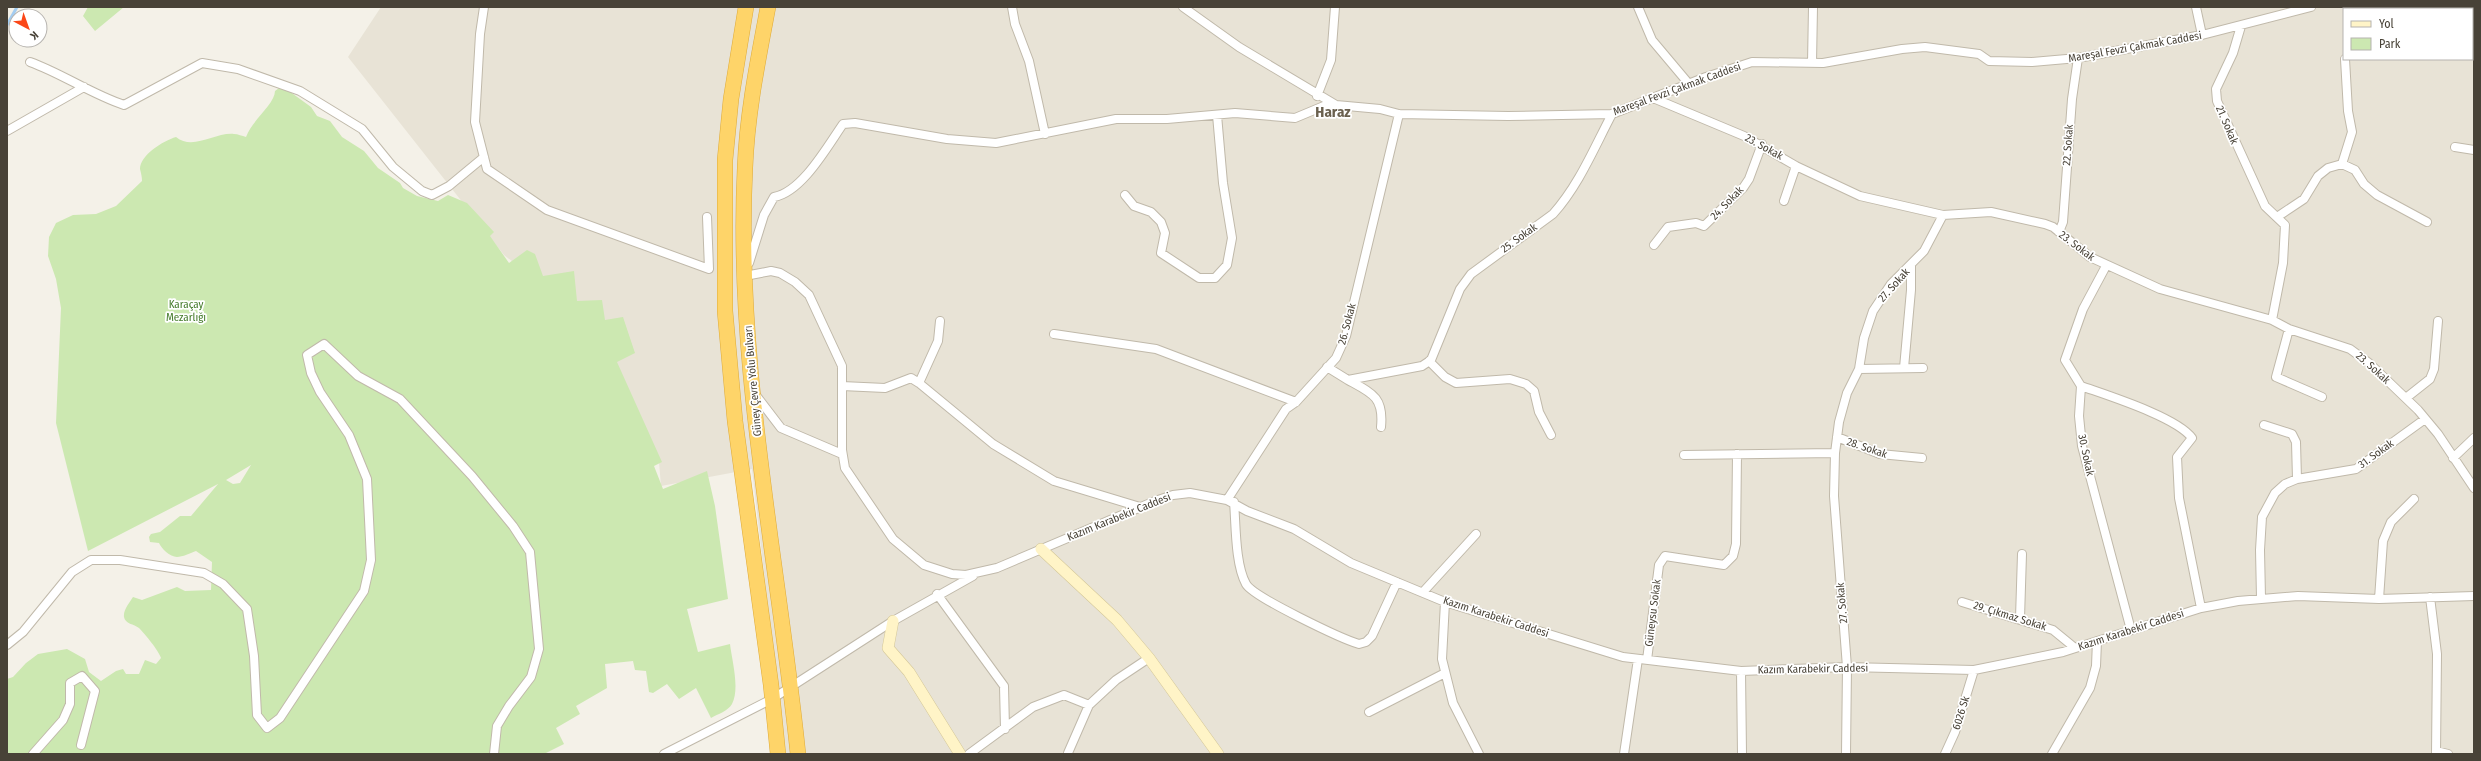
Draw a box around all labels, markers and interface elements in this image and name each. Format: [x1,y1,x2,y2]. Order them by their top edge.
north arrow [8,8,48,48]
legend [2343,8,2473,60]
text: Yol [2379,17,2394,31]
text: K [27,28,41,43]
street label: Mareşal Fevzi Çakmak Caddesi [2067,29,2203,65]
text: Park [2379,37,2401,51]
street label: Mareşal Fevzi Çakmak Caddesi [1611,60,1743,118]
district label: Haraz [1315,103,1351,121]
street label: 21. Sokak [2213,104,2241,147]
street label: 22. Sokak [2060,123,2076,166]
street label: 23. Sokak [1743,131,1786,163]
street label: 24. Sokak [1708,183,1747,222]
street label: 25. Sokak [1498,220,1540,255]
street label: 23. Sokak [2057,228,2098,264]
street label: 27. Sokak [1875,265,1913,305]
park label: Karaçay Mezarlığı [166,298,206,324]
street label: 26. Sokak [1335,301,1359,346]
street label: Güney Çevre Yolu Bulvarı [742,325,764,437]
street label: 23. Sokak [2353,349,2393,387]
street label: 30. Sokak [2075,433,2097,478]
street label: 28. Sokak [1845,435,1890,461]
street label: 31. Sokak [2356,436,2397,471]
street label: Kazım Karabekir Caddesi [1065,490,1173,544]
street label: Güneysu Sokak [1642,578,1664,647]
street label: 27. Sokak [1834,581,1850,624]
street label: Kazım Karabekir Caddesi [1441,594,1551,640]
street label: 29. Çıkmaz Sokak [1972,599,2049,634]
street label: Kazım Karabekir Caddesi [2076,607,2186,653]
street label: Kazım Karabekir Caddesi [1758,662,1869,676]
street label: 6026 Sk [1950,694,1973,731]

